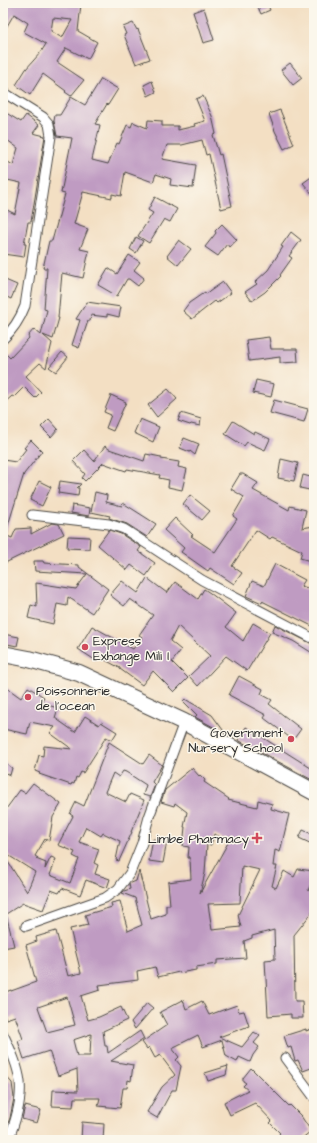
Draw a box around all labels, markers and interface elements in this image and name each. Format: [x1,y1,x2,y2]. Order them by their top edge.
place label: Express Exhange Mili I [93,632,169,666]
marker: Express Exhange Mili I [80,642,90,652]
place label: Poissonnerie de l'ocean [36,682,110,715]
marker: Poissonnerie de l'ocean [23,692,33,702]
place label: Government Nursery School [188,724,284,758]
marker: Government Nursery School [286,734,296,744]
place label: Limbe Pharmacy [148,830,249,849]
marker: Limbe Pharmacy [252,833,262,843]

